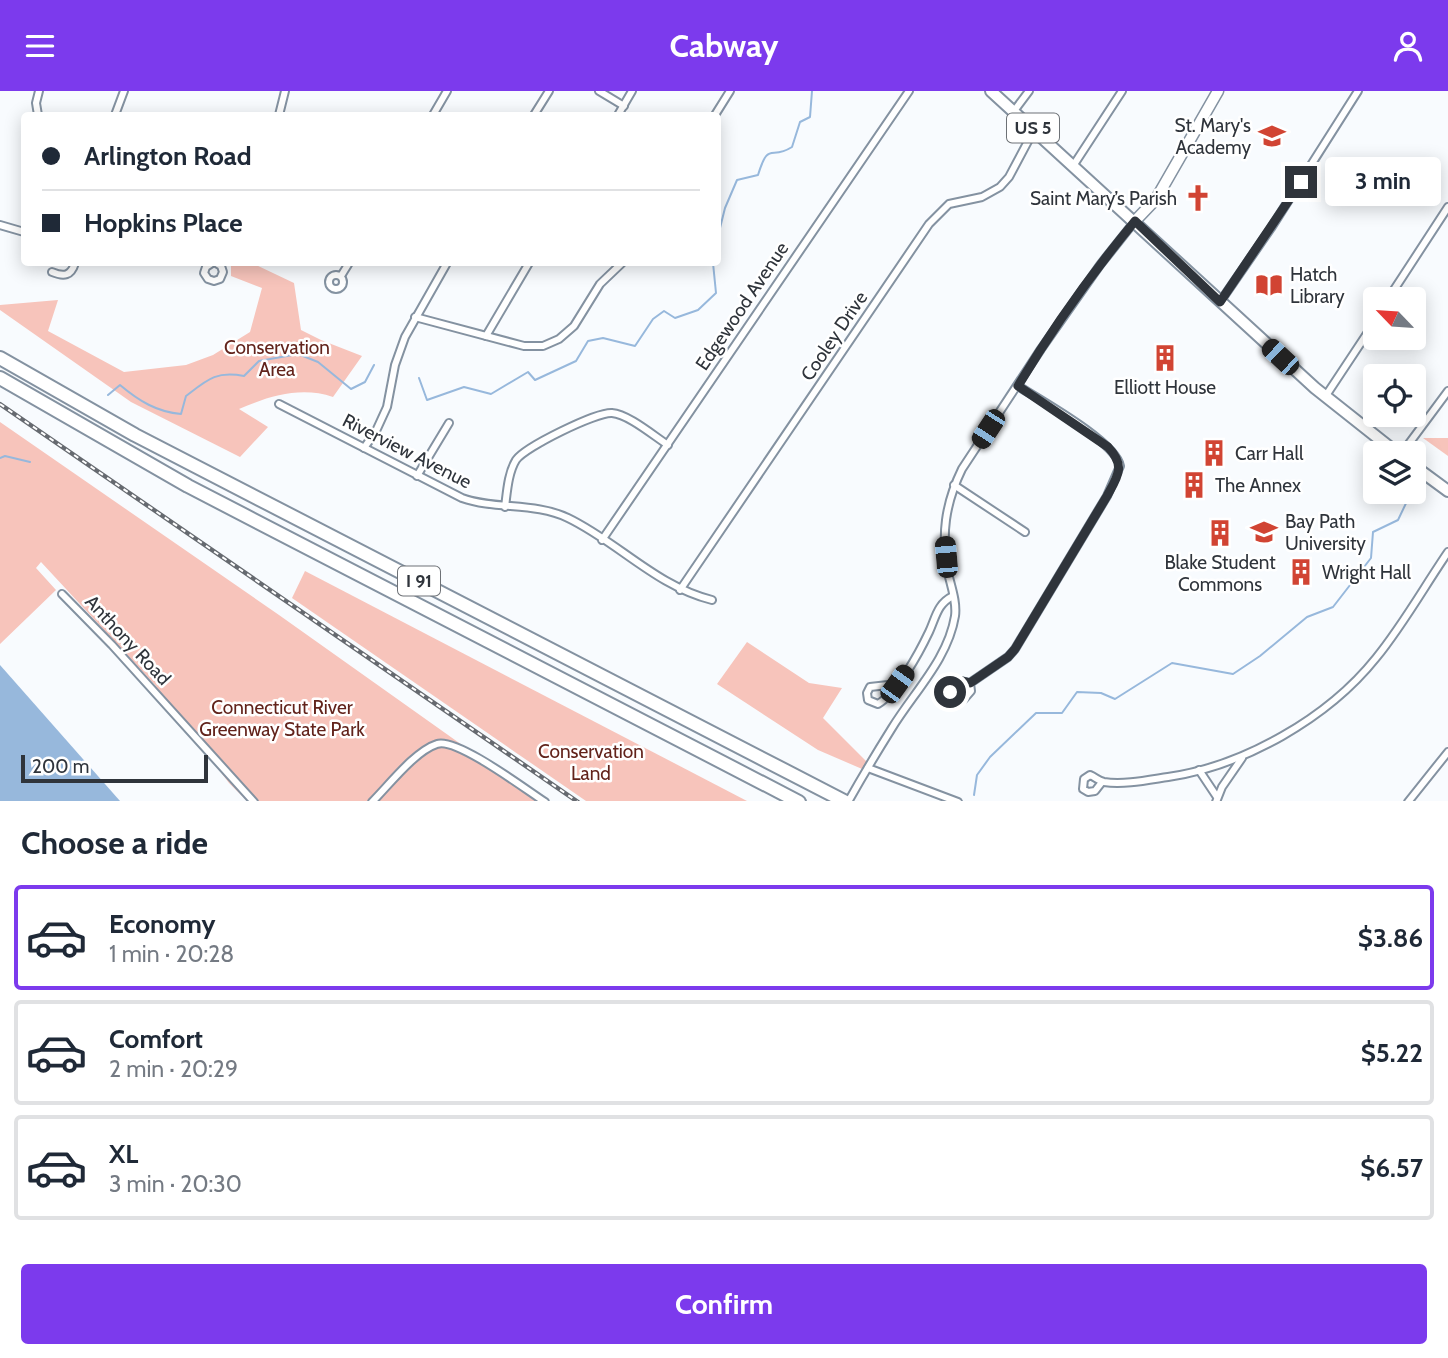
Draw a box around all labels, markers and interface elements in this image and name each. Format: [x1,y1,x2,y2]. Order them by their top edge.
text: Cabway [669,26,779,65]
icon: menu [21,27,59,65]
icon: person [1389,27,1427,65]
road number: US 5 [1007,113,1059,143]
place label: St. Mary's Academy [1175,114,1251,159]
school or university icon: St. Mary's Academy [1257,121,1287,151]
text: Arlington Road [84,140,252,172]
callout: 3 min [1326,157,1441,207]
route end [1285,166,1317,198]
text: 3 min [1355,167,1411,195]
church icon: Saint Mary’s Parish [1183,183,1213,213]
place label: Saint Mary’s Parish [1030,187,1177,210]
text: Hopkins Place [84,207,243,239]
street label: Edgewood Avenue [691,237,794,374]
place label: Hatch Library [1290,263,1345,308]
library icon: Hatch Library [1254,270,1284,300]
street label: Cooley Drive [796,287,872,385]
north arrow [1363,287,1426,350]
map controls [1363,287,1426,504]
car [1258,335,1303,379]
park label: Conservation Area [224,336,330,381]
building icon: Elliott House [1150,343,1180,373]
button: locate [1363,364,1426,427]
place label: Elliott House [1114,376,1216,399]
car [968,406,1009,452]
street label: Riverview Avenue [339,409,476,494]
building icon: Carr Hall [1199,438,1229,468]
button: layers [1363,441,1426,504]
place label: Carr Hall [1235,442,1304,465]
building icon: The Annex [1179,470,1209,500]
place label: The Annex [1215,474,1301,497]
place label: Bay Path University [1285,510,1366,555]
school or university icon: Bay Path University [1249,517,1279,547]
building icon: Blake Student Commons [1205,518,1235,548]
car [934,535,959,579]
place label: Blake Student Commons [1164,551,1276,596]
building icon: Wright Hall [1286,557,1316,587]
place label: Wright Hall [1322,561,1412,584]
road number: I 91 [398,567,440,595]
street label: Anthony Road [80,590,176,690]
car [877,661,918,707]
route start [934,676,966,708]
park label: Connecticut River Greenway State Park [199,696,365,741]
park label: Conservation Land [538,740,644,785]
scale bar [21,753,208,784]
text: 200 m [32,755,89,778]
text: Choose a ride [21,823,208,862]
icon: car [25,906,88,969]
text: Economy [109,908,215,940]
text: $3.86 [1358,922,1423,954]
text: 1 min · 20:28 [109,940,234,968]
icon: car [25,1021,88,1084]
text: Comfort [109,1023,203,1055]
text: $5.22 [1361,1037,1423,1069]
text: 2 min · 20:29 [109,1055,238,1083]
icon: car [25,1136,88,1199]
text: XL [109,1138,138,1170]
text: $6.57 [1360,1152,1423,1184]
text: 3 min · 20:30 [109,1170,242,1198]
button: Confirm [21,1264,1427,1344]

